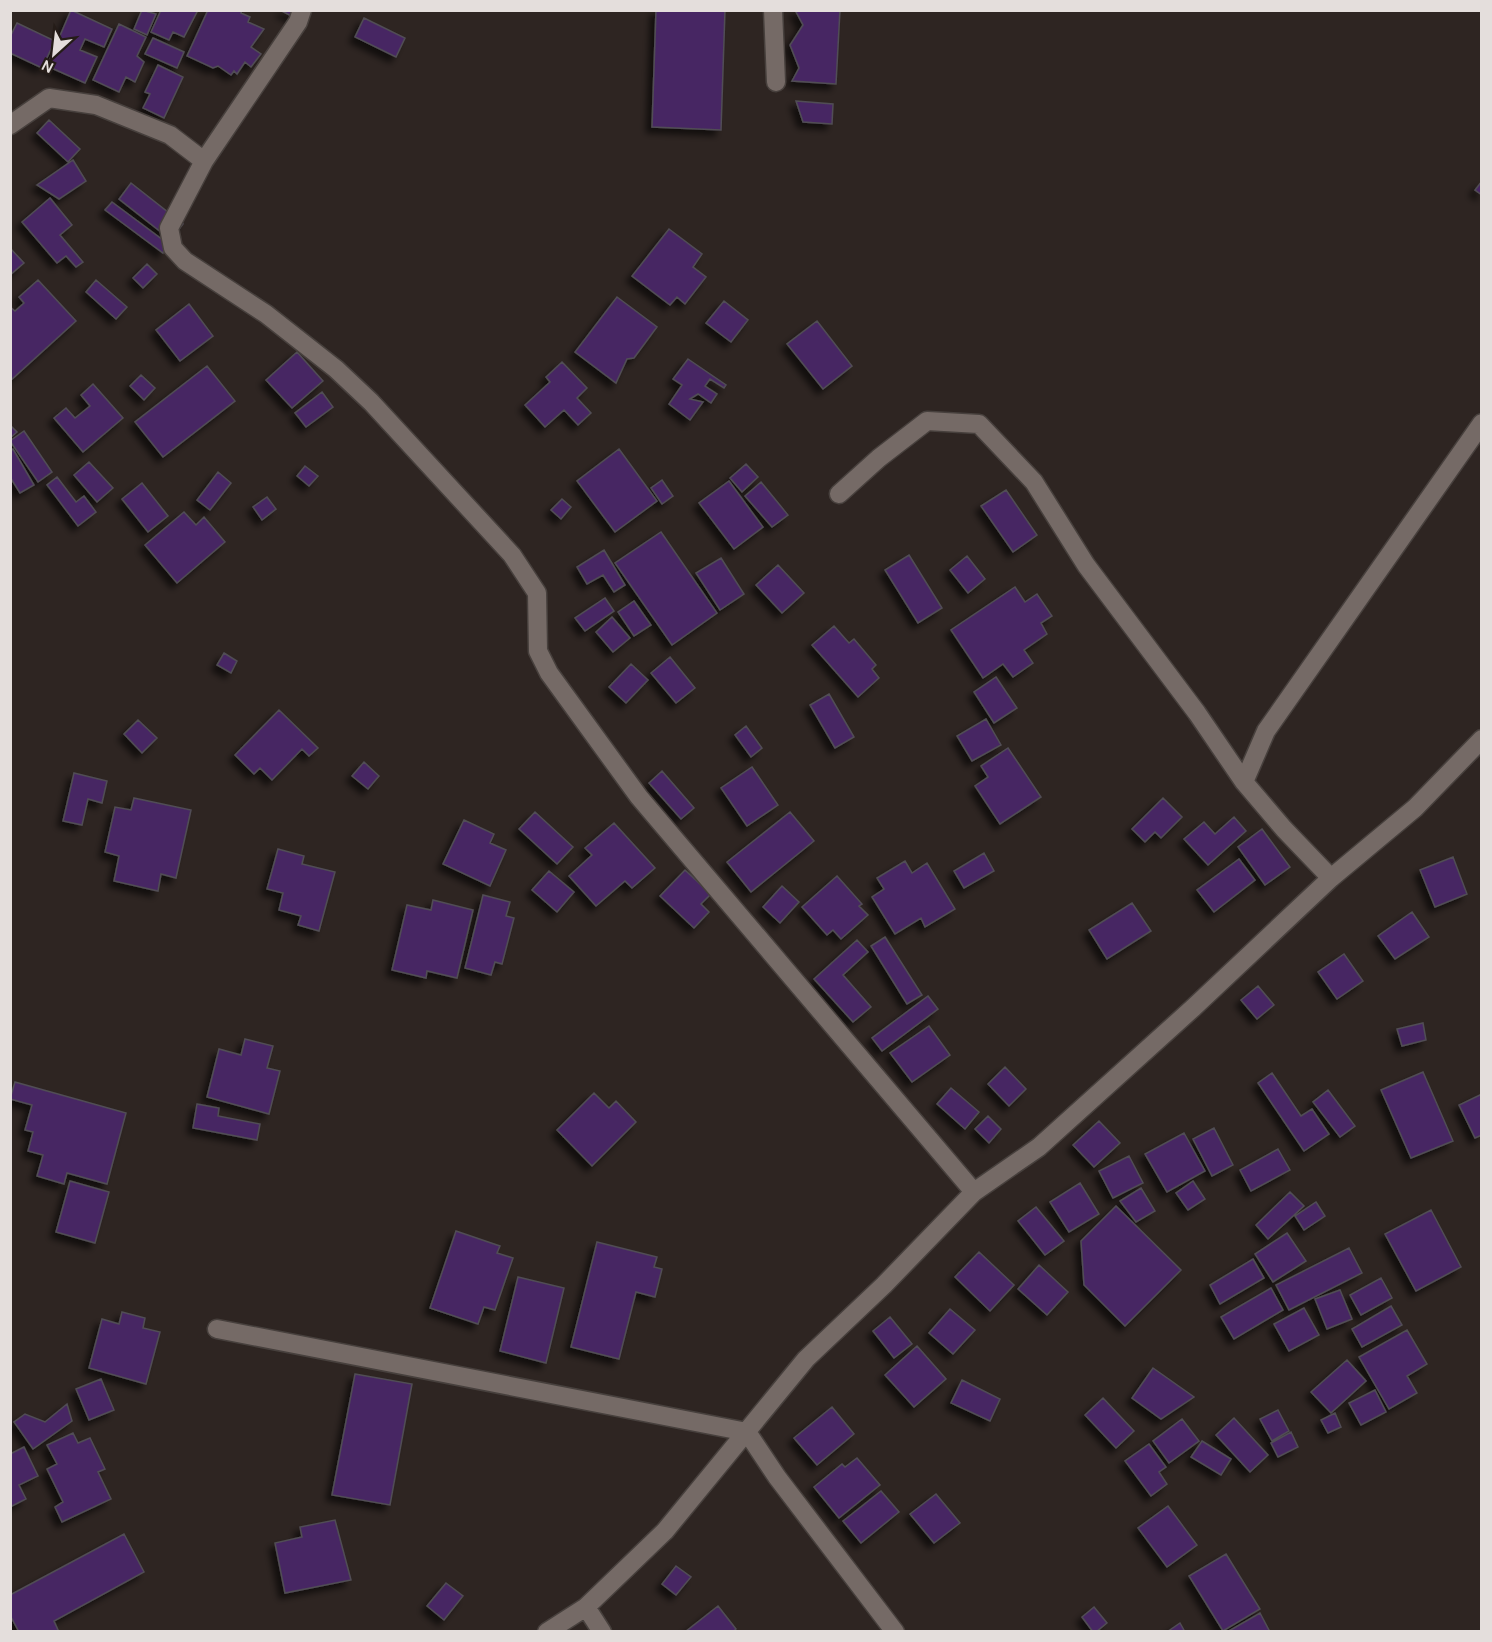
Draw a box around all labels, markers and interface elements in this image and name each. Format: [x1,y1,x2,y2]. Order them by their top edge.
north arrow [24,24,84,84]
text: N [38,56,57,78]

